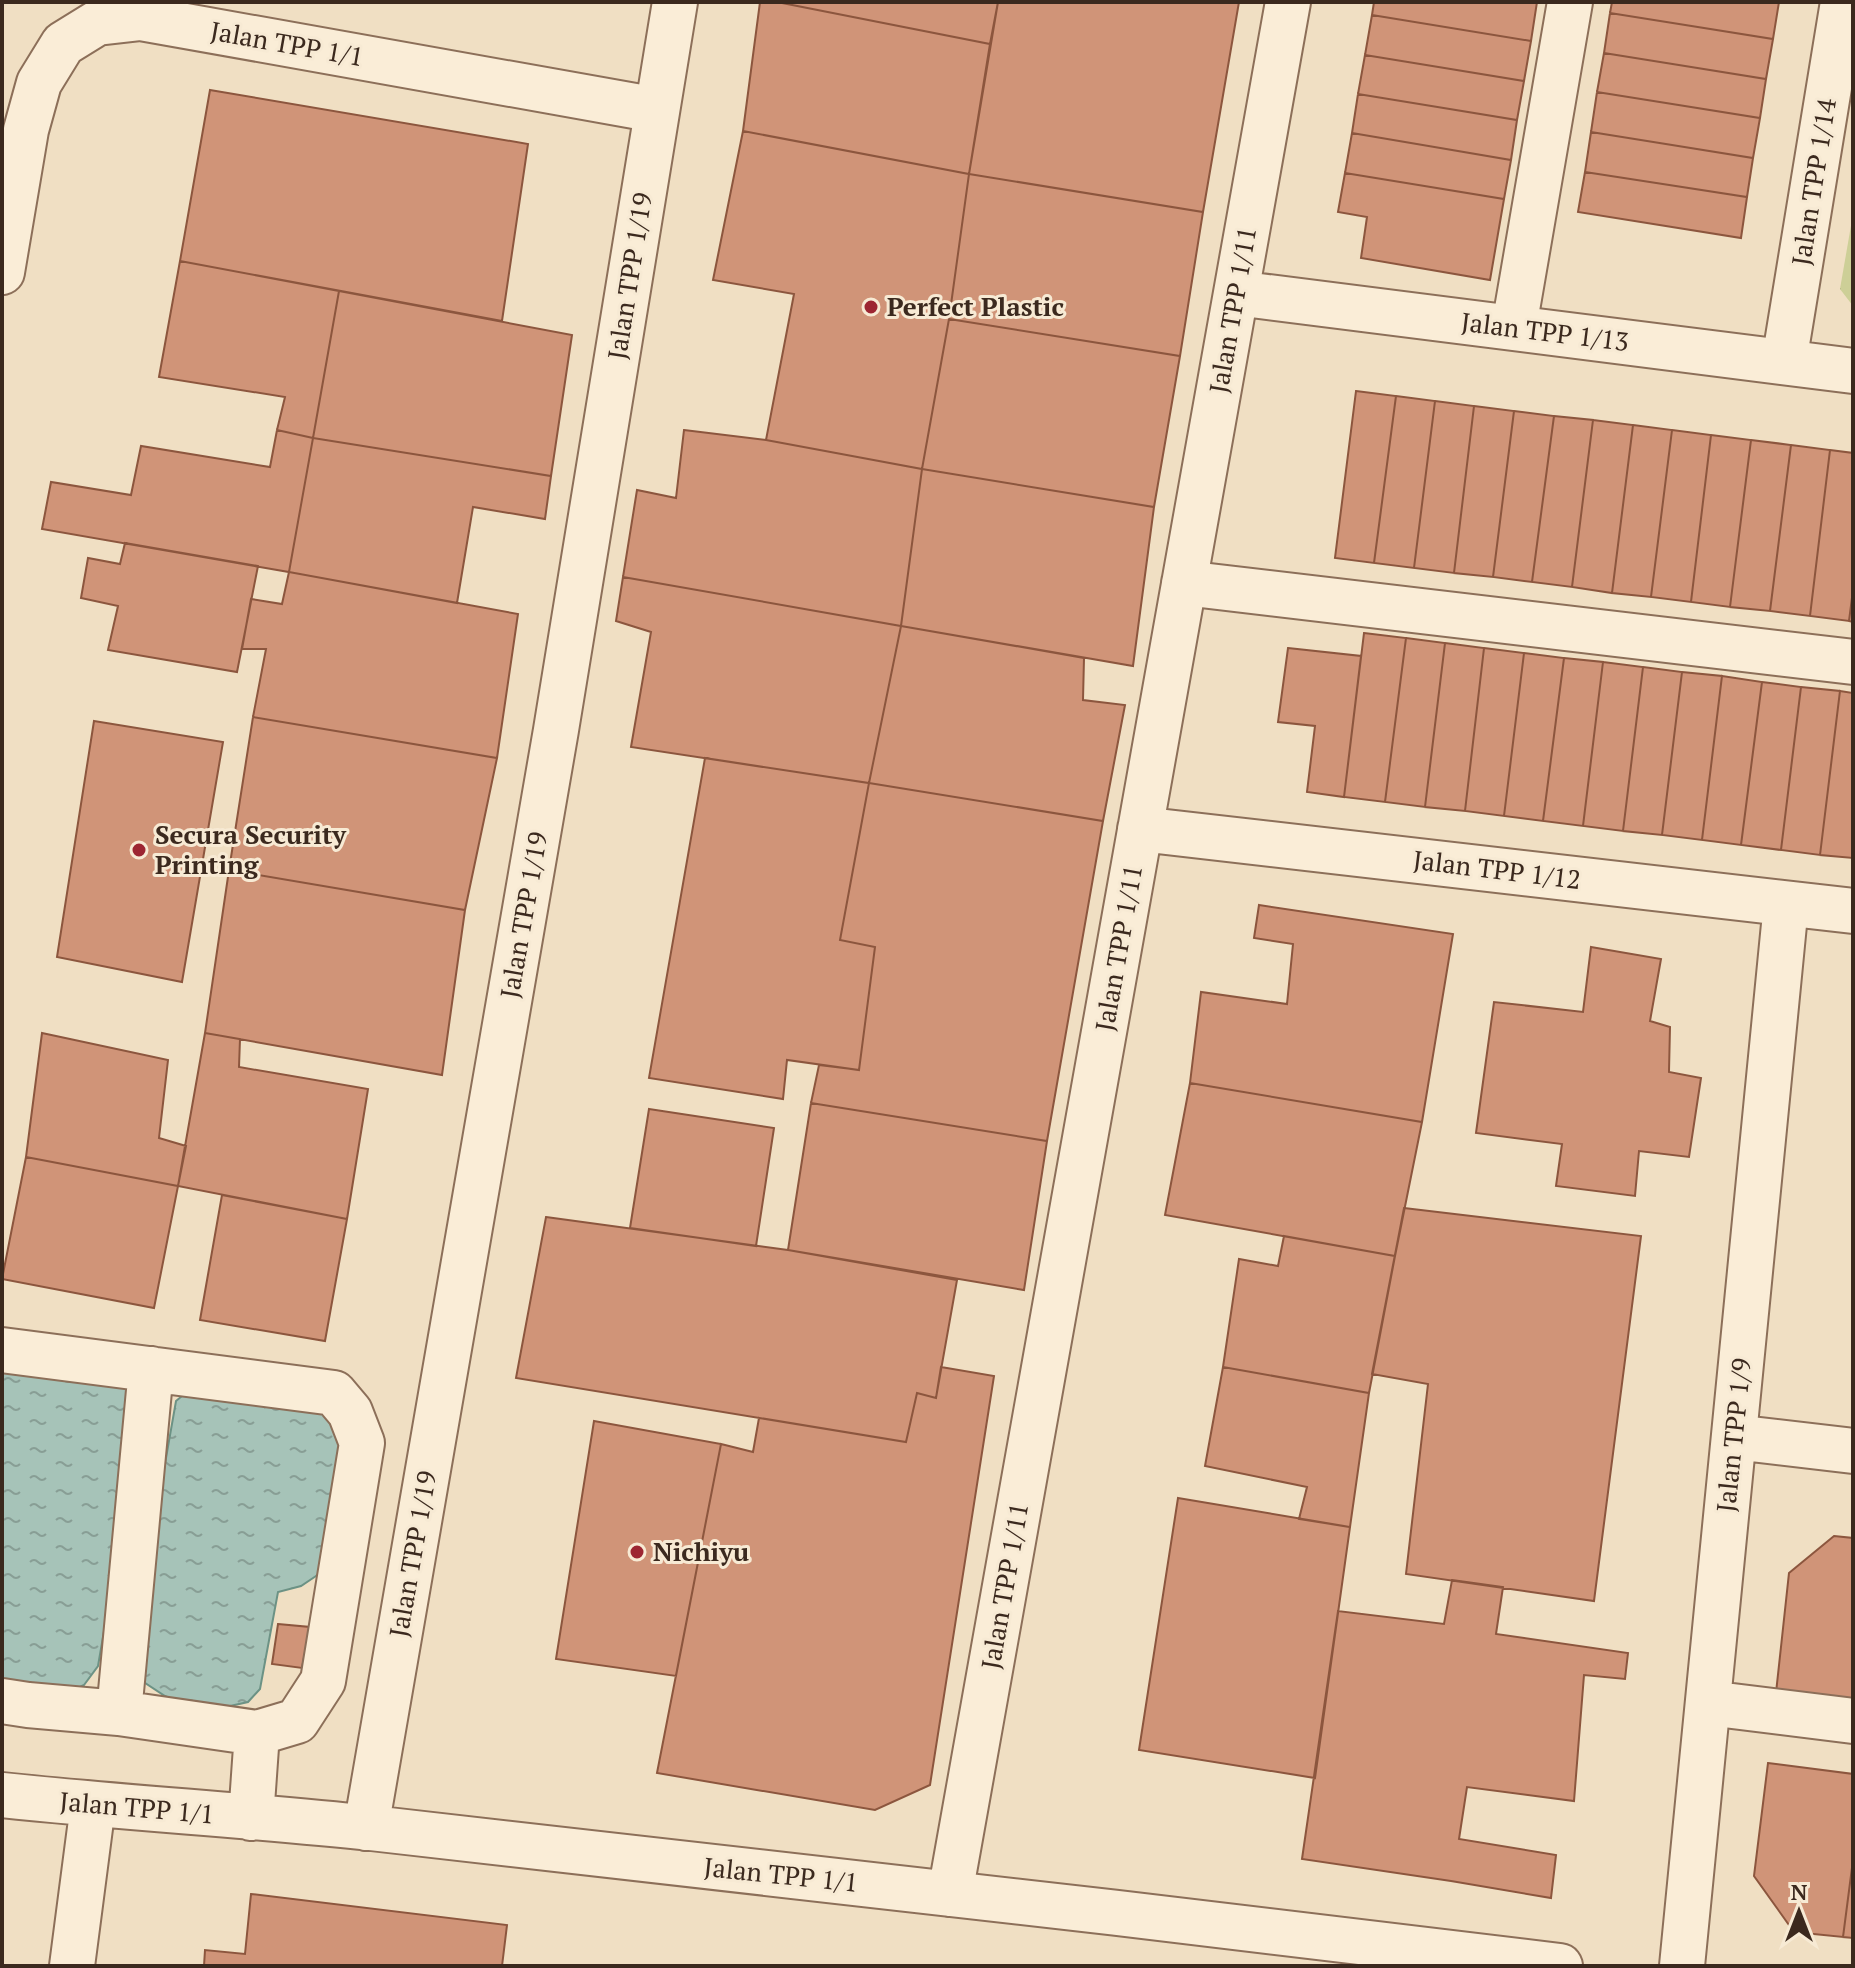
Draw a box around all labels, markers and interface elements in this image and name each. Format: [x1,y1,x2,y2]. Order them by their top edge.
street label: Jalan TPP 1/1 [208,13,366,73]
street label: Jalan TPP 1/14 [1783,96,1843,268]
street label: Jalan TPP 1/19 [599,190,659,362]
street label: Jalan TPP 1/11 [1201,224,1263,396]
place label: Perfect Plastic [887,289,1064,323]
marker: Perfect Plastic [862,298,880,316]
street label: Jalan TPP 1/13 [1459,304,1631,358]
place label: Secura Security Printing [155,817,347,881]
street label: Jalan TPP 1/19 [492,829,554,1001]
marker: Secura Security Printing [130,841,148,859]
street label: Jalan TPP 1/12 [1411,842,1583,896]
street label: Jalan TPP 1/11 [1087,862,1149,1034]
street label: Jalan TPP 1/9 [1708,1356,1758,1514]
street label: Jalan TPP 1/19 [381,1468,443,1640]
street label: Jalan TPP 1/11 [973,1500,1035,1672]
place label: Nichiyu [653,1534,749,1568]
marker: Nichiyu [628,1543,646,1561]
street label: Jalan TPP 1/1 [59,1783,216,1831]
street label: Jalan TPP 1/1 [702,1849,860,1899]
north arrow [1759,1872,1839,1952]
text: N [1791,1877,1808,1906]

